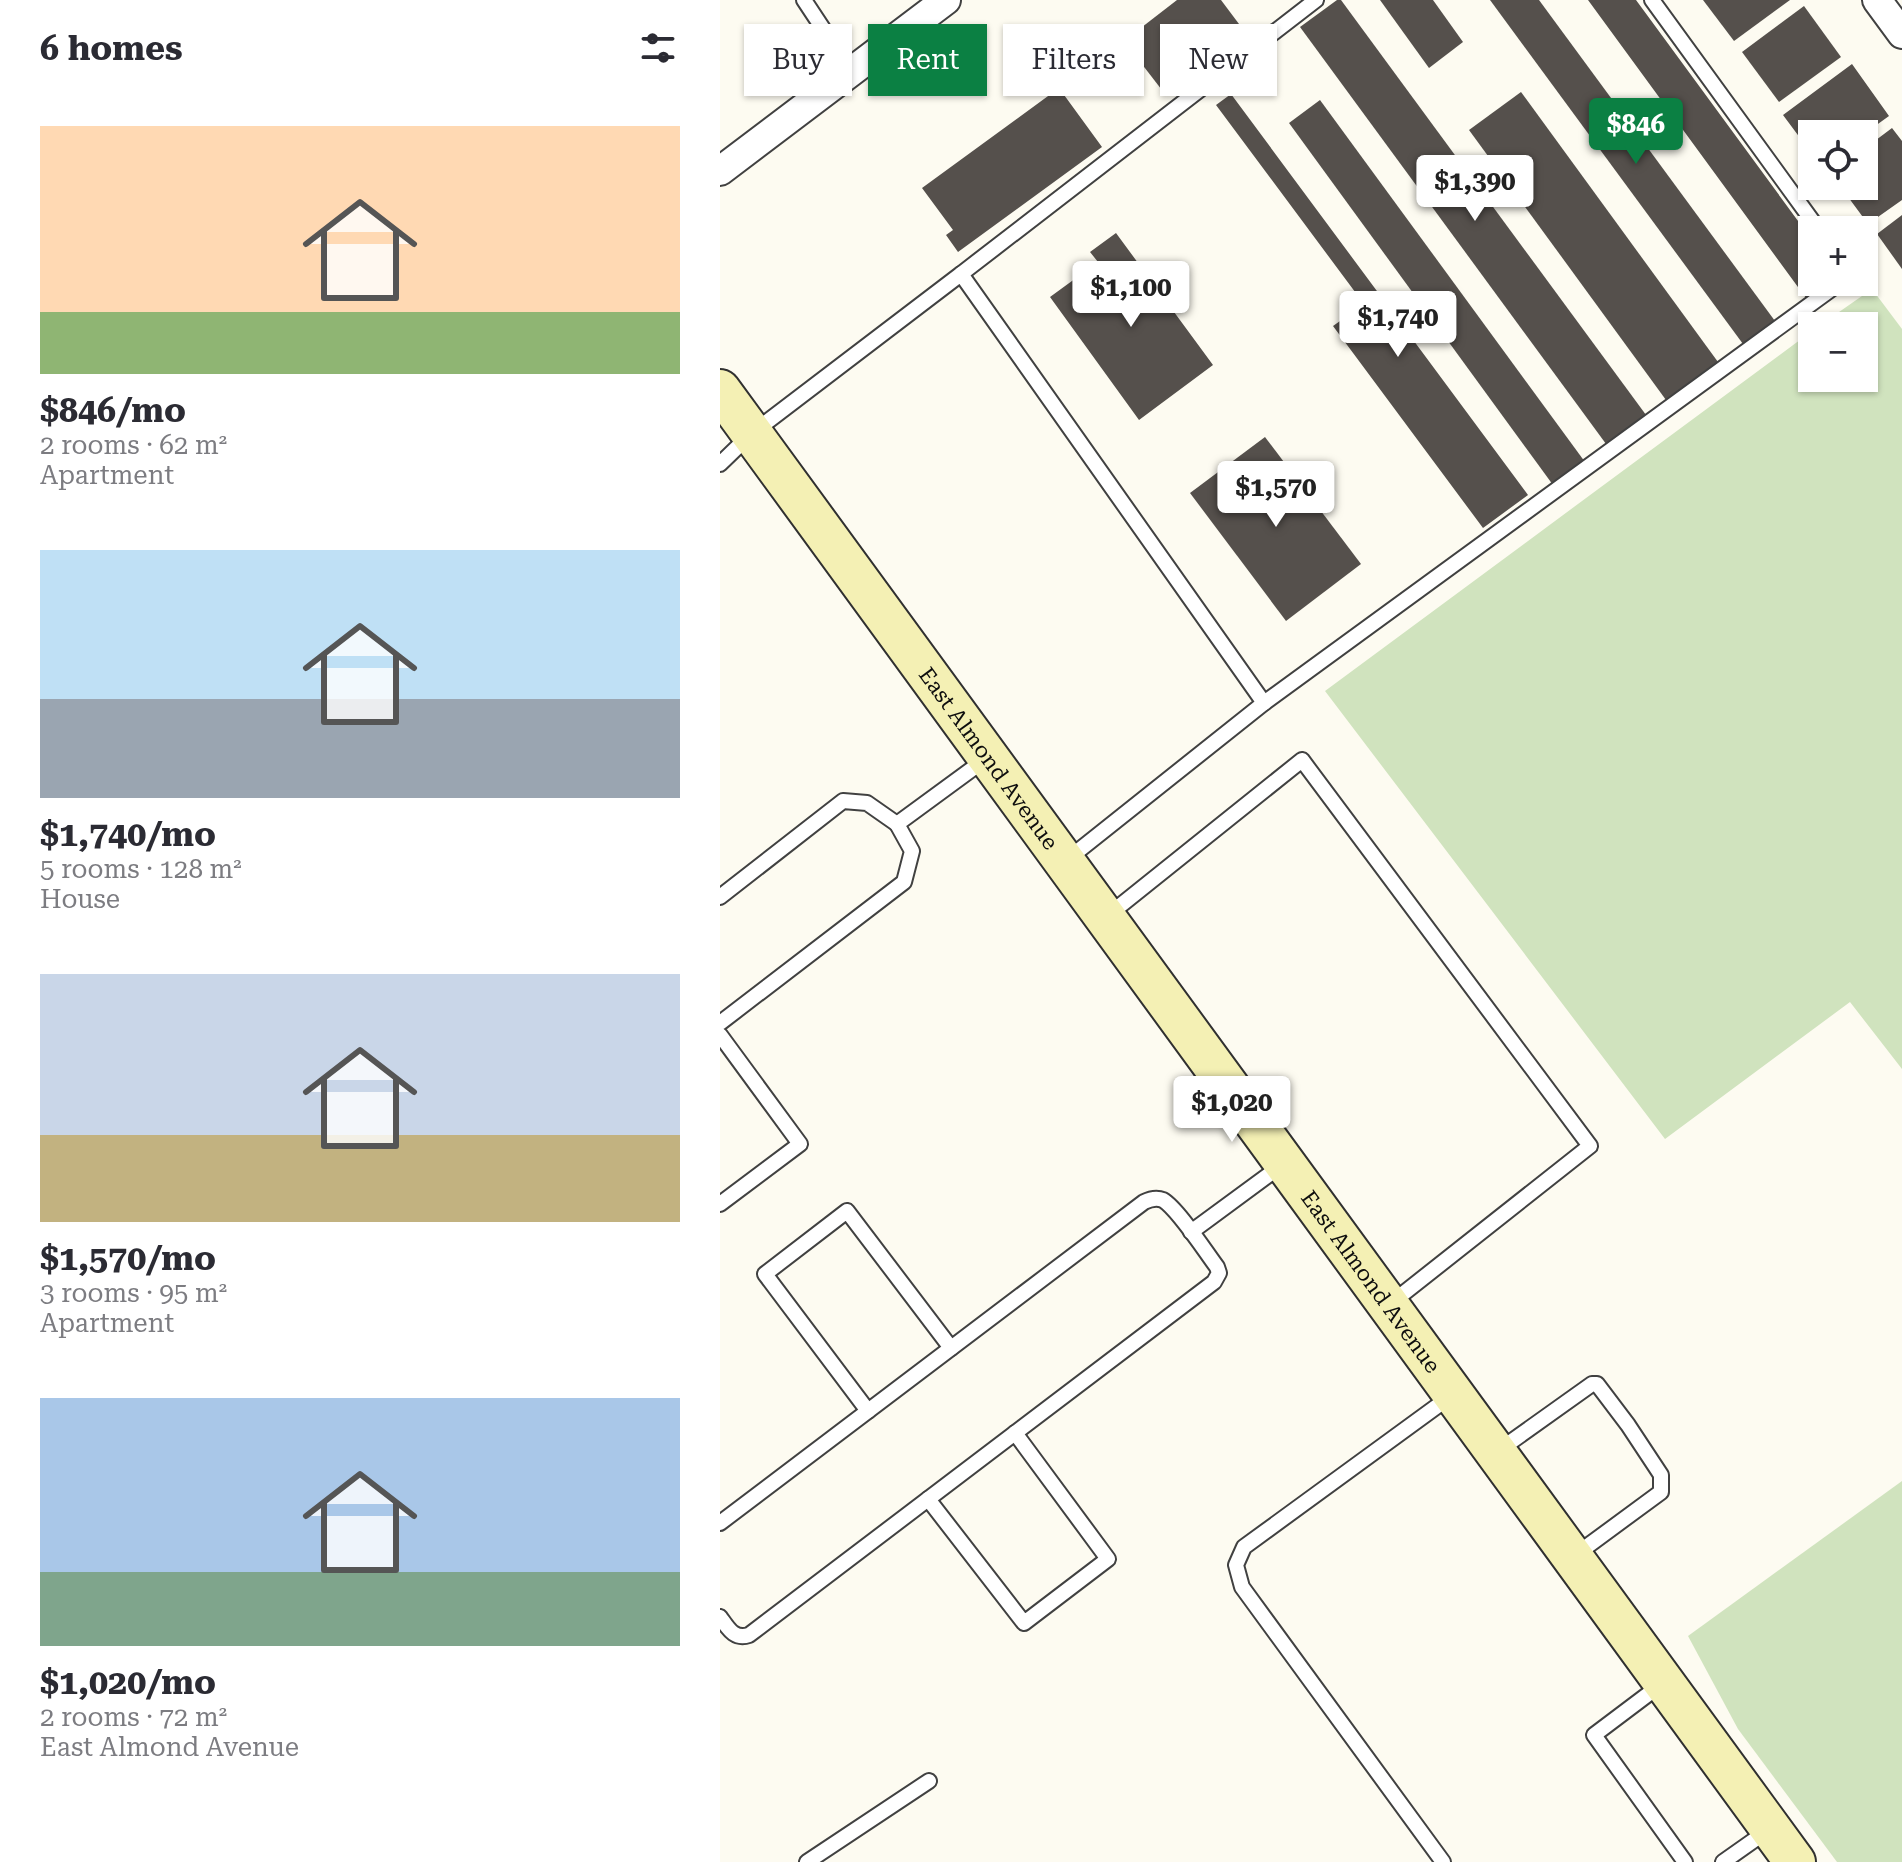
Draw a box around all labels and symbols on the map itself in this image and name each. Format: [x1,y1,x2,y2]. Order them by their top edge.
pin: $846 [1589,98,1683,166]
pin: $1,390 [1410,155,1540,223]
pin: $1,100 [1066,261,1196,329]
pin: $1,740 [1333,291,1463,359]
pin: $1,570 [1211,461,1341,529]
street label: East Almond Avenue [914,663,1063,854]
pin: $1,020 [1167,1076,1297,1144]
street label: East Almond Avenue [1296,1186,1445,1378]

